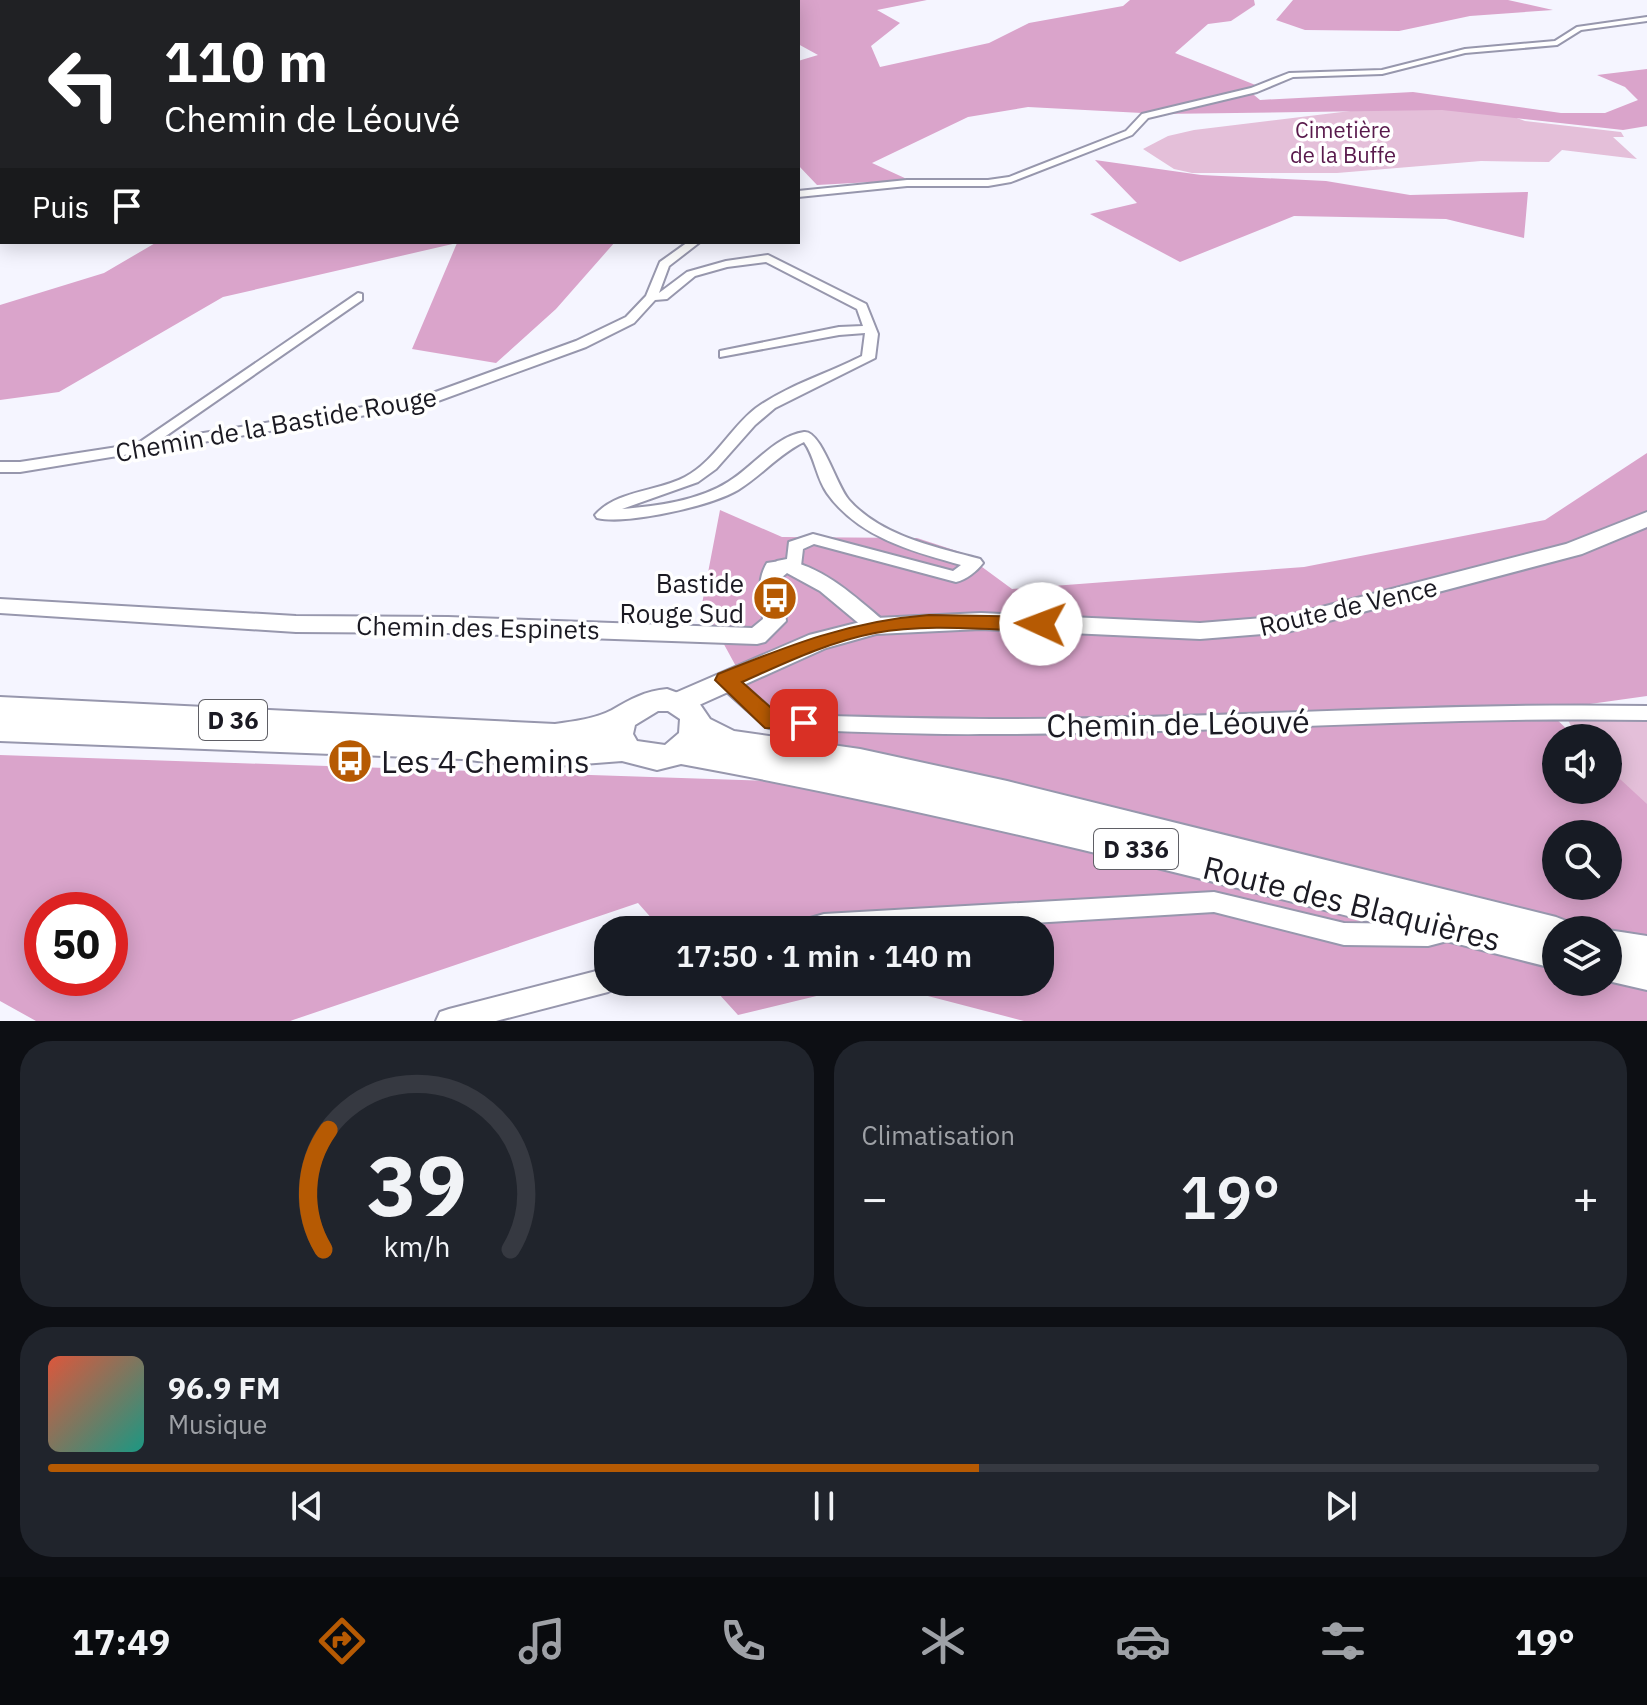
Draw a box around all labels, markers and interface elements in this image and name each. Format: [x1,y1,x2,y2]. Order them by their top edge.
text: 110 m [164,25,328,97]
icon: left [32,32,136,136]
text: Chemin de Léouvé [164,95,460,142]
park label: Cimetière de la Buffe [1290,115,1396,169]
icon: arrive [105,184,149,228]
text: Puis [32,187,89,226]
street label: Chemin de la Bastide Rouge [113,379,439,469]
place label: Bastide Rouge Sud [619,566,744,630]
street label: Route de Vence [1256,569,1440,643]
bus stop icon: Bastide Rouge Sud [751,574,799,622]
position arrow [999,582,1083,666]
street label: Chemin des Espinets [356,608,600,646]
pin [770,689,838,757]
road number: D 36 [199,700,267,740]
street label: Chemin de Léouvé [1046,700,1310,746]
icon: arrive [782,701,826,745]
map controls [1542,724,1622,996]
button: sound [1542,724,1622,804]
bus stop icon: Les 4 Chemins [326,737,374,785]
place label: Les 4 Chemins [381,740,589,782]
button: search [1542,820,1622,900]
road number: D 336 [1094,829,1178,869]
street label: Route des Blaquières [1199,846,1505,960]
speed limit sign: 50 [24,892,128,996]
button: layers [1542,916,1622,996]
text: 17:50 · 1 min · 140 m [676,936,972,975]
text: Climatisation [862,1118,1015,1152]
text: 39 [367,1131,467,1239]
text: 19° [1180,1157,1280,1236]
text: − [862,1169,888,1226]
text: + [1573,1169,1599,1226]
text: km/h [383,1228,450,1265]
text: 96.9 FM [168,1368,281,1407]
text: Musique [168,1407,267,1441]
icon: previous [285,1484,329,1528]
icon: pause [802,1484,846,1528]
icon: next [1319,1484,1363,1528]
icon: directions [314,1613,370,1669]
icon: music [514,1613,570,1669]
icon: phone [715,1613,771,1669]
icon: climate [915,1613,971,1669]
icon: car [1115,1613,1171,1669]
icon: filters [1315,1613,1371,1669]
text: 17:49 [72,1618,170,1665]
text: 19° [1515,1618,1575,1665]

